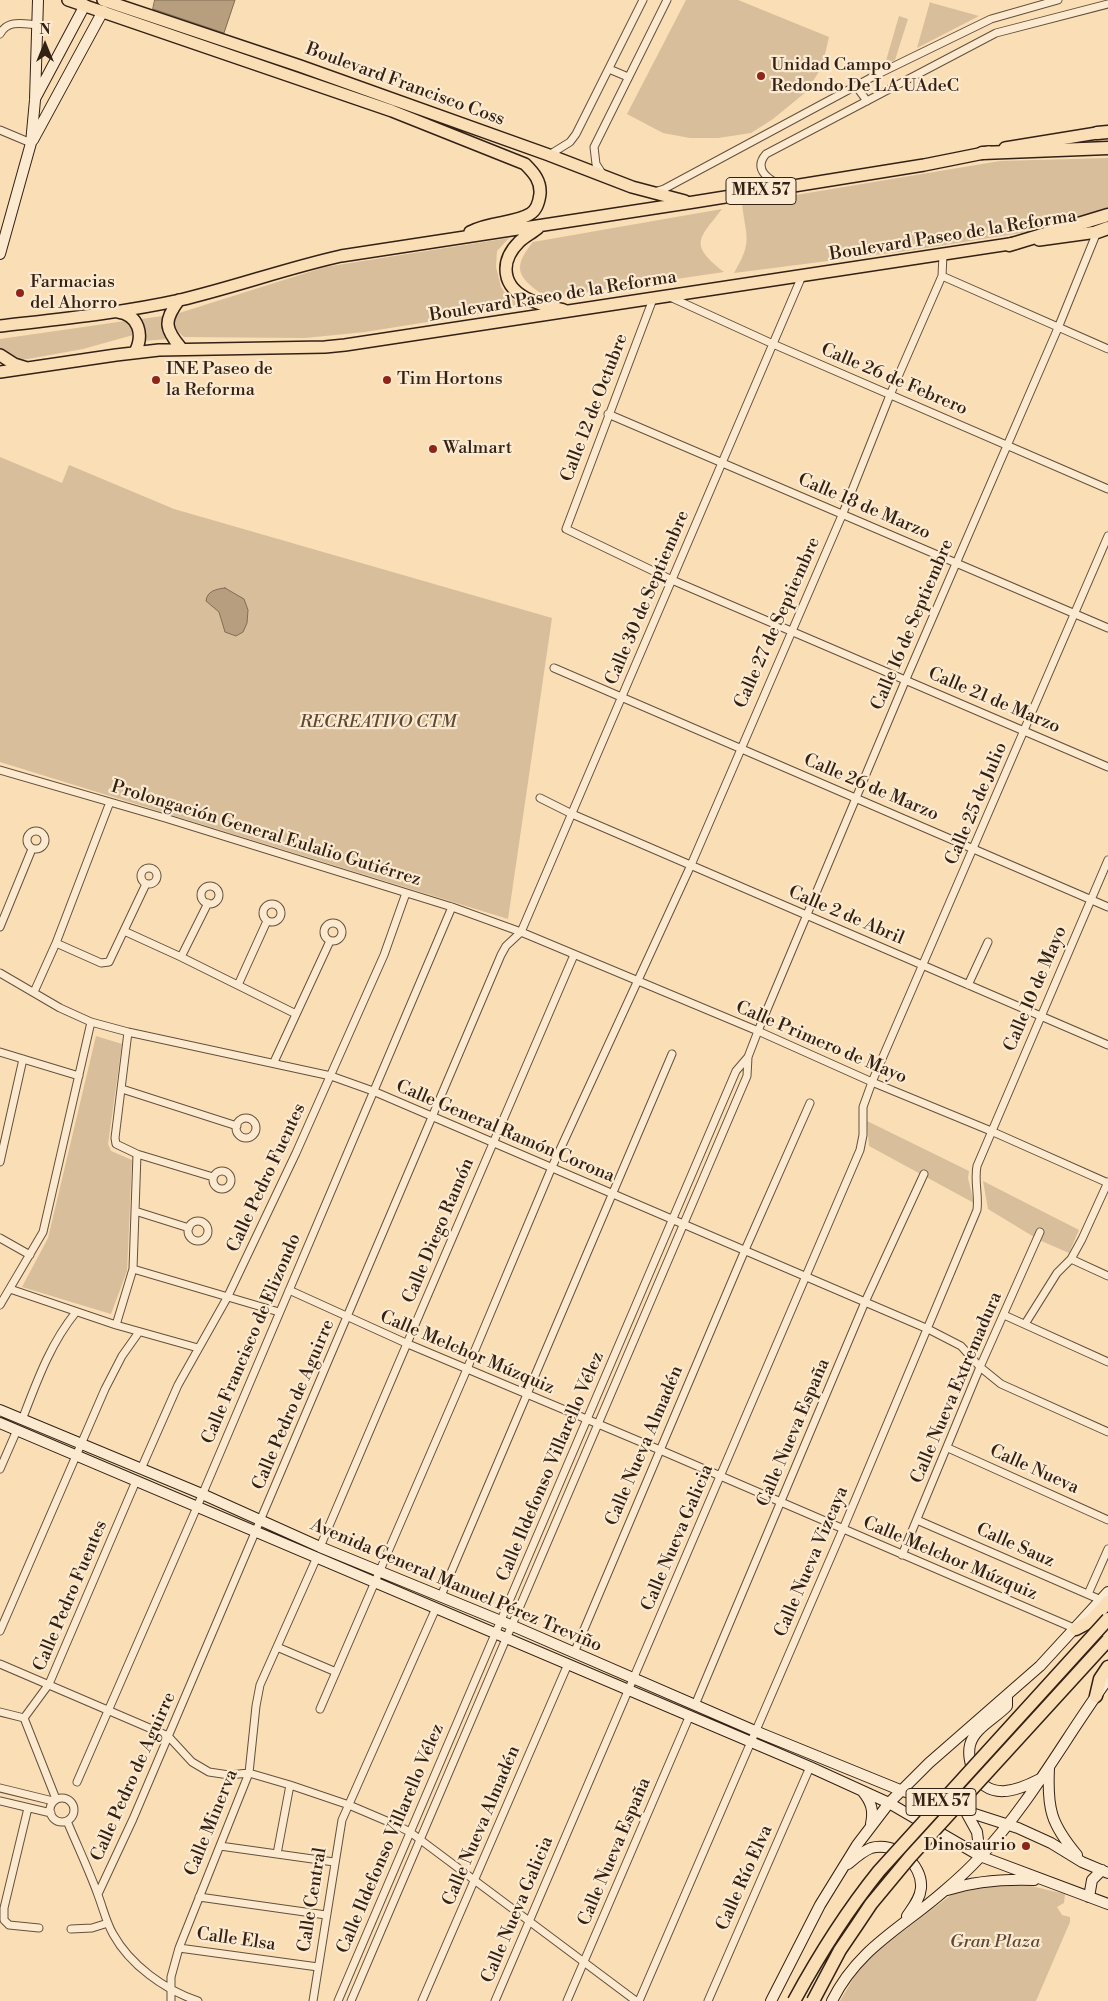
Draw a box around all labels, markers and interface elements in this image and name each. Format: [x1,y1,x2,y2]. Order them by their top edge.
north arrow [20,20,70,70]
text: N [39,21,51,39]
street label: Boulevard Francisco Coss [303,39,507,131]
place label: Unidad Campo Redondo De LA UAdeC [771,55,959,98]
marker: Unidad Campo Redondo De LA UAdeC [755,70,767,82]
road number: MEX 57 [726,178,796,205]
street label: Boulevard Paseo de la Reforma [828,206,1078,266]
street label: Boulevard Paseo de la Reforma [428,267,678,327]
place label: Farmacias del Ahorro [30,272,117,314]
marker: Farmacias del Ahorro [14,287,26,299]
street label: Calle 12 de Octubre [557,331,633,485]
street label: Calle 26 de Febrero [817,339,971,421]
place label: INE Paseo de la Reforma [166,359,273,402]
place label: Tim Hortons [397,369,503,391]
marker: INE Paseo de la Reforma [150,374,162,386]
marker: Tim Hortons [381,374,393,386]
place label: Walmart [443,438,512,460]
marker: Walmart [427,443,439,455]
street label: Calle 18 de Marzo [795,469,933,545]
street label: Calle 30 de Septiembre [601,507,695,689]
street label: Calle 27 de Septiembre [731,534,825,712]
street label: Calle 16 de Septiembre [867,536,959,714]
street label: Calle 21 de Marzo [925,663,1063,739]
park label: RECREATIVO CTM [300,712,456,734]
street label: Calle 25 de Julio [941,739,1013,869]
street label: Calle 26 de Marzo [800,750,942,826]
street label: Prolongación General Eulalio Gutiérrez [108,776,424,892]
street label: Calle 2 de Abril [785,882,907,950]
street label: Calle 10 de Mayo [1000,923,1072,1055]
street label: Calle Primero de Mayo [732,997,910,1089]
street label: Calle General Ramón Corona [393,1076,617,1188]
street label: Calle Pedro Fuentes [223,1100,311,1256]
street label: Calle Diego Ramón [399,1155,479,1307]
street label: Calle Francisco de Elizondo [198,1231,306,1447]
street label: Calle Nueva Extremadura [907,1289,1007,1487]
street label: Calle Melchor Múzquiz [377,1306,557,1400]
street label: Calle Pedro de Aguirre [248,1317,340,1493]
street label: Calle Ildefonso Villarello Vélez [493,1349,609,1585]
street label: Calle Nueva España [753,1356,835,1510]
street label: Calle Nueva Almadén [602,1363,688,1529]
street label: Calle Nueva [986,1441,1082,1499]
street label: Calle Nueva Galicia [637,1462,719,1614]
street label: Calle Nueva Vizcaya [771,1484,853,1640]
street label: Calle Melchor Múzquiz [860,1512,1040,1606]
street label: Avenida General Manuel Pérez Treviño [307,1515,605,1657]
street label: Calle Pedro Fuentes [29,1517,113,1675]
street label: Calle Sauz [973,1519,1057,1573]
street label: Calle Pedro de Aguirre [87,1689,181,1865]
street label: Calle Ildefonso Villarello Vélez [333,1721,449,1957]
street label: Calle Nueva Almadén [439,1743,525,1909]
street label: Calle Minerva [181,1767,243,1879]
street label: Calle Nueva España [574,1775,656,1929]
road number: MEX 57 [906,1788,976,1815]
street label: Calle Río Elva [712,1822,778,1934]
street label: Calle Nueva Galicia [477,1834,559,1986]
place label: Dinosaurio [924,1835,1016,1857]
marker: Dinosaurio [1020,1840,1032,1852]
street label: Calle Central [294,1846,332,1954]
street label: Calle Elsa [195,1924,277,1956]
park label: Gran Plaza [950,1932,1040,1954]

